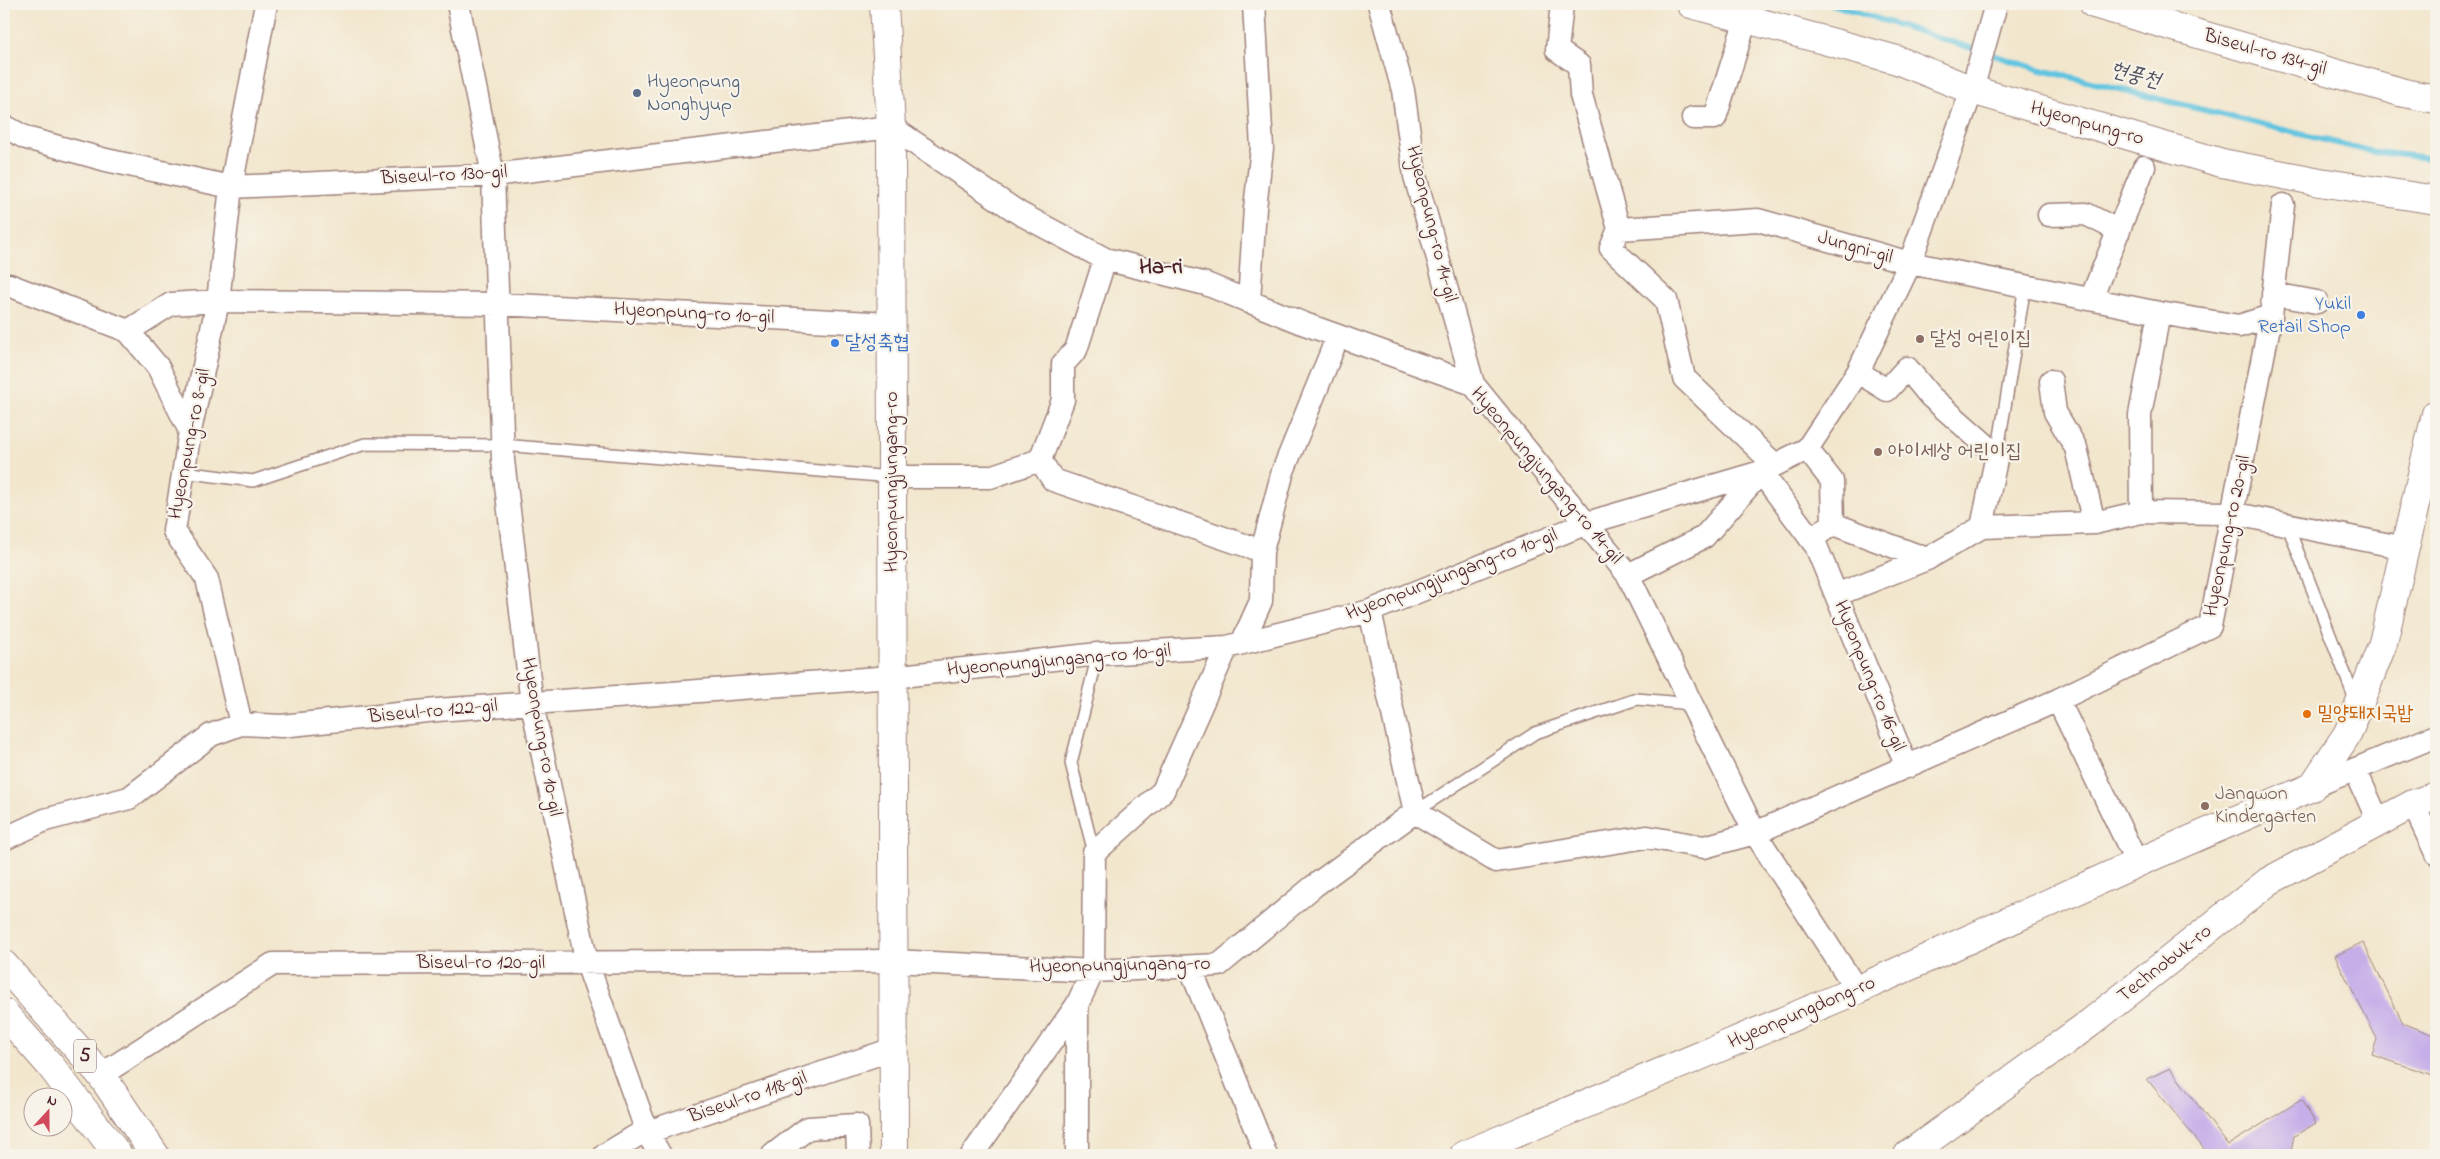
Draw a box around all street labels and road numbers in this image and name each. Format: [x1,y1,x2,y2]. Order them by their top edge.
street label: Biseul-ro 134-gil [2199,21,2330,85]
street label: Hyeonpung-ro [2026,94,2147,155]
street label: Hyeonpung-ro 14-gil [1397,143,1464,305]
street label: Biseul-ro 130-gil [379,158,508,195]
street label: Jungni-gil [1814,223,1896,274]
street label: Hyeonpung-ro 10-gil [613,295,775,334]
street label: Hyeonpung-ro 8-gil [161,366,220,522]
street label: Hyeonpungjungang-ro 14-gil [1462,381,1629,572]
street label: Hyeonpungjungang-ro [878,391,908,573]
street label: Hyeonpung-ro 20-gil [2197,453,2260,620]
street label: Hyeonpungjungang-ro 10-gil [1342,521,1562,630]
street label: Hyeonpung-ro 16-gil [1825,596,1913,756]
street label: Hyeonpungjungang-ro 10-gil [946,637,1172,686]
street label: Hyeonpung-ro 10-gil [512,655,569,819]
street label: Biseul-ro 122-gil [366,692,499,733]
street label: Technobuk-ro [2111,918,2219,1010]
street label: Biseul-ro 120-gil [416,949,545,979]
street label: Hyeonpungjungang-ro [1029,950,1211,983]
street label: Hyeonpungdong-ro [1724,969,1881,1058]
road number: 5 [74,1040,96,1072]
street label: Biseul-ro 118-gil [684,1064,812,1133]

